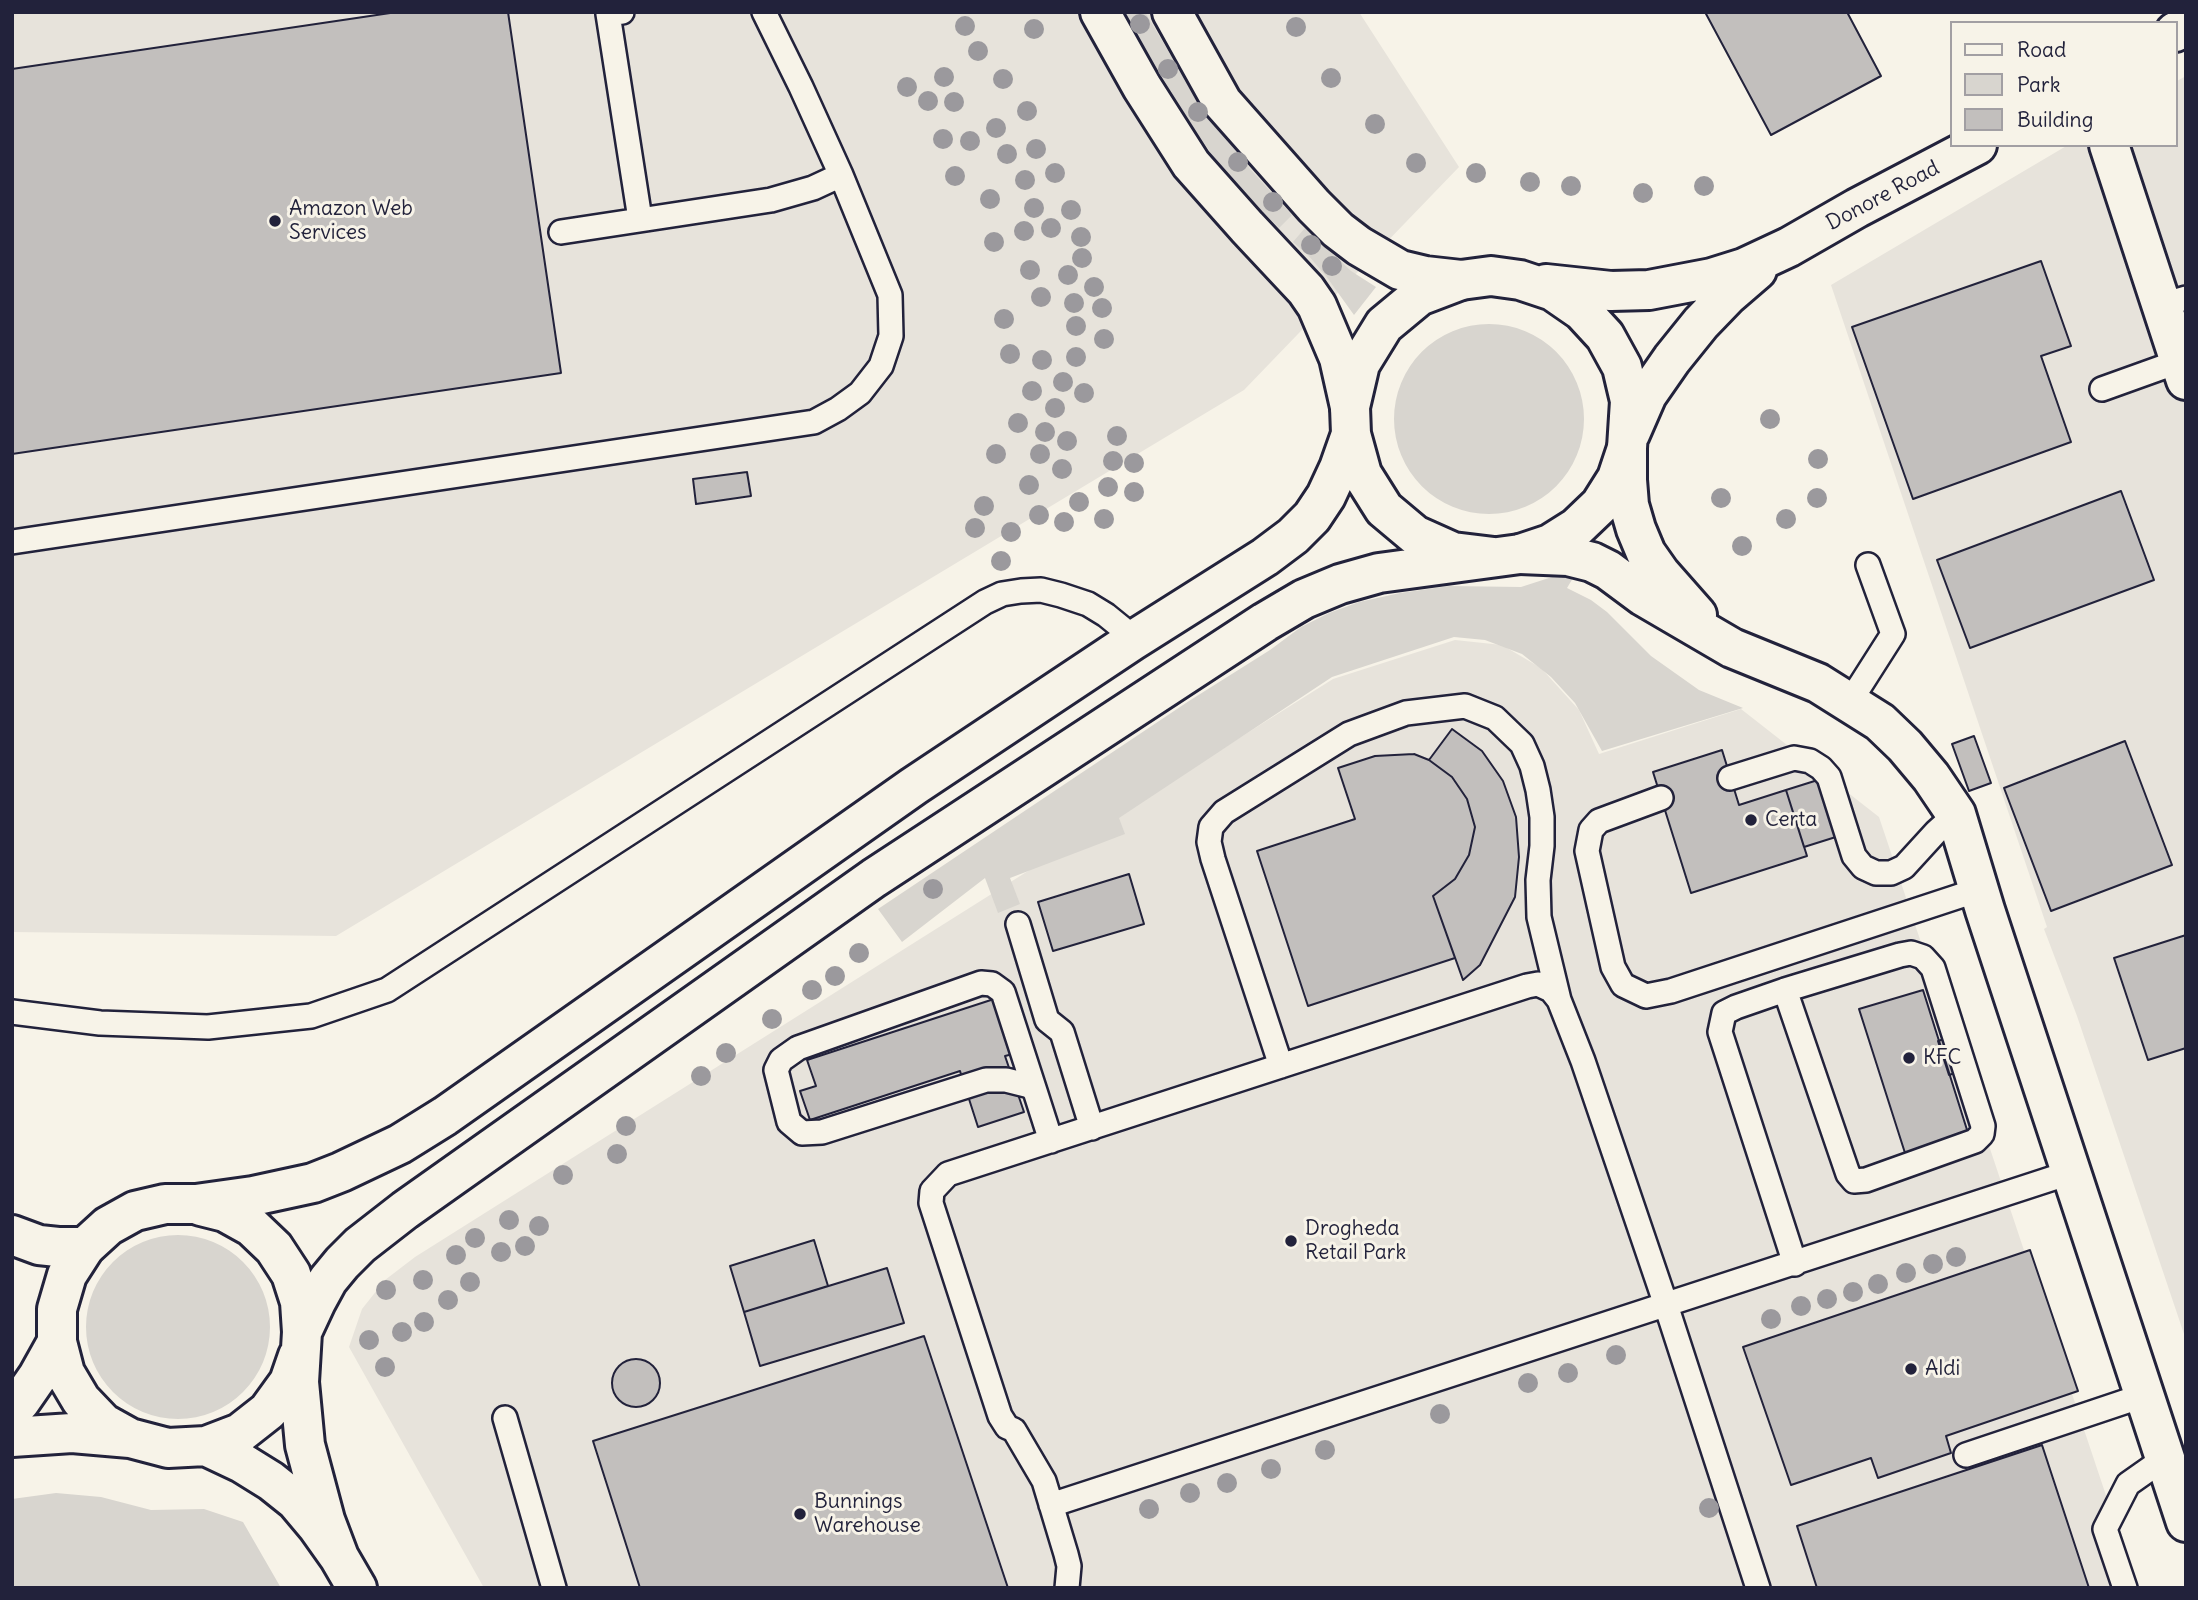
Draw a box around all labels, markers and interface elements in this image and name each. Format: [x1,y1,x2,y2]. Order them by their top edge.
legend [1950,21,2177,147]
text: Road [2017,36,2066,63]
text: Park [2017,71,2060,98]
text: Building [2017,106,2093,133]
street label: Donore Road [1822,156,1944,236]
place label: Amazon Web Services [289,196,413,246]
marker: Amazon Web Services [267,213,283,229]
place label: Certa [1765,807,1817,833]
marker: Certa [1743,812,1759,828]
place label: KFC [1923,1045,1961,1071]
marker: KFC [1901,1050,1917,1066]
place label: Drogheda Retail Park [1305,1216,1406,1266]
marker: Drogheda Retail Park [1283,1233,1299,1249]
place label: Aldi [1925,1356,1960,1382]
marker: Aldi [1903,1361,1919,1377]
place label: Bunnings Warehouse [814,1489,921,1539]
marker: Bunnings Warehouse [792,1506,808,1522]

